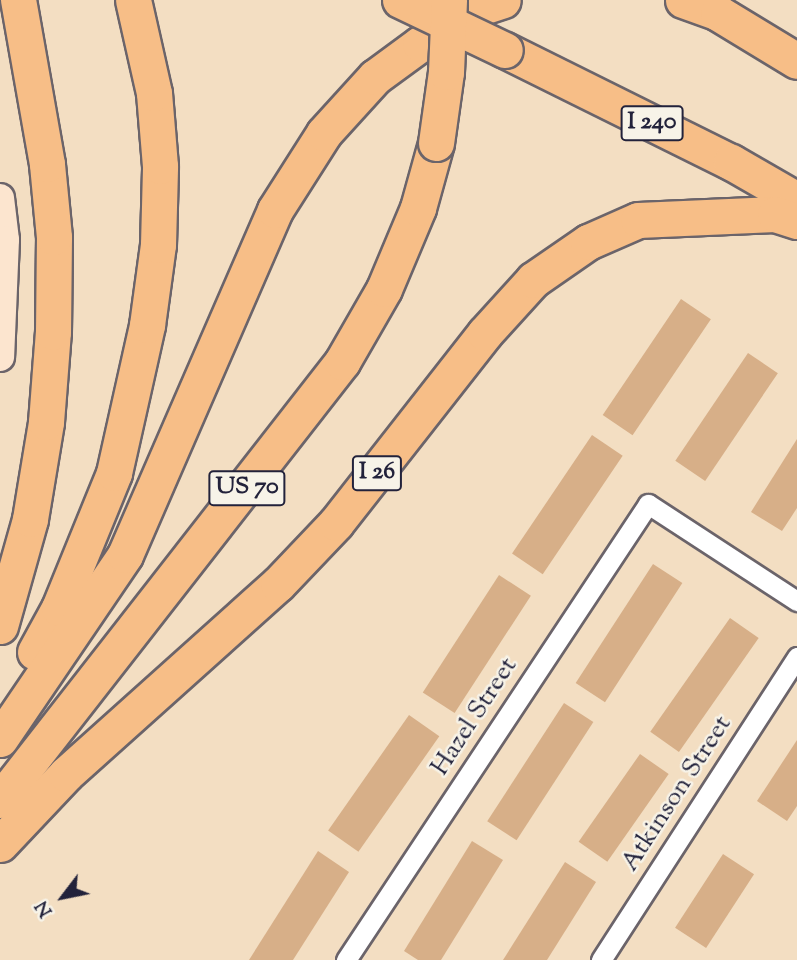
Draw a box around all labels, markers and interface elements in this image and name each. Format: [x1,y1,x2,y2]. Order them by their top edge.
road number: I 240 [620,103,684,144]
road number: I 26 [351,452,403,494]
road number: US 70 [207,467,287,508]
street label: Hazel Street [425,652,525,782]
street label: Atkinson Street [615,710,739,878]
north arrow [28,862,98,932]
text: N [29,895,60,922]

